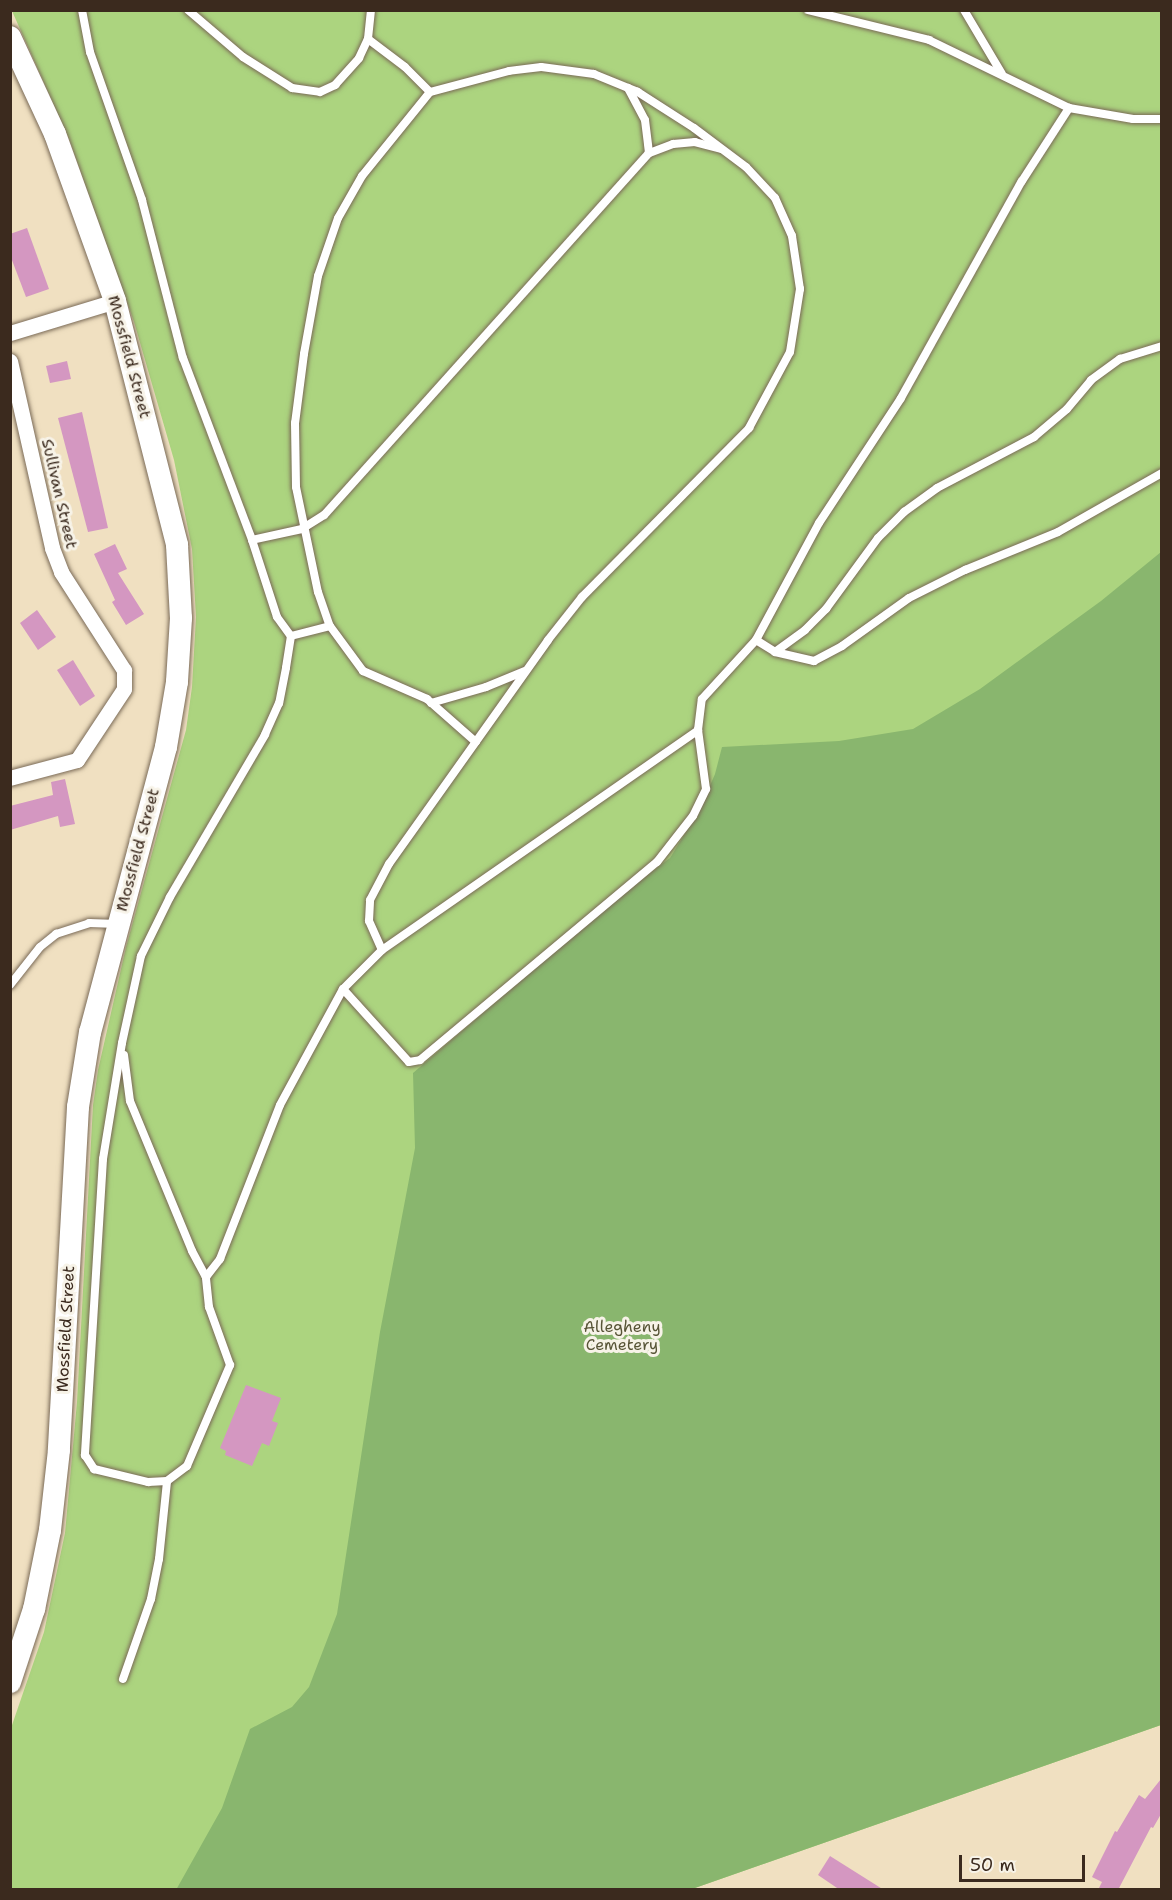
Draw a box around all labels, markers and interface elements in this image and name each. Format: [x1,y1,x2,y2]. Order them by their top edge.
street label: Mossfield Street [103,293,155,421]
street label: Sullivan Street [37,437,81,551]
street label: Mossfield Street [112,786,164,914]
street label: Mossfield Street [53,1265,79,1393]
park label: Allegheny Cemetery [583,1317,661,1355]
scale bar [962,1843,1088,1881]
text: 50 m [970,1853,1015,1877]

